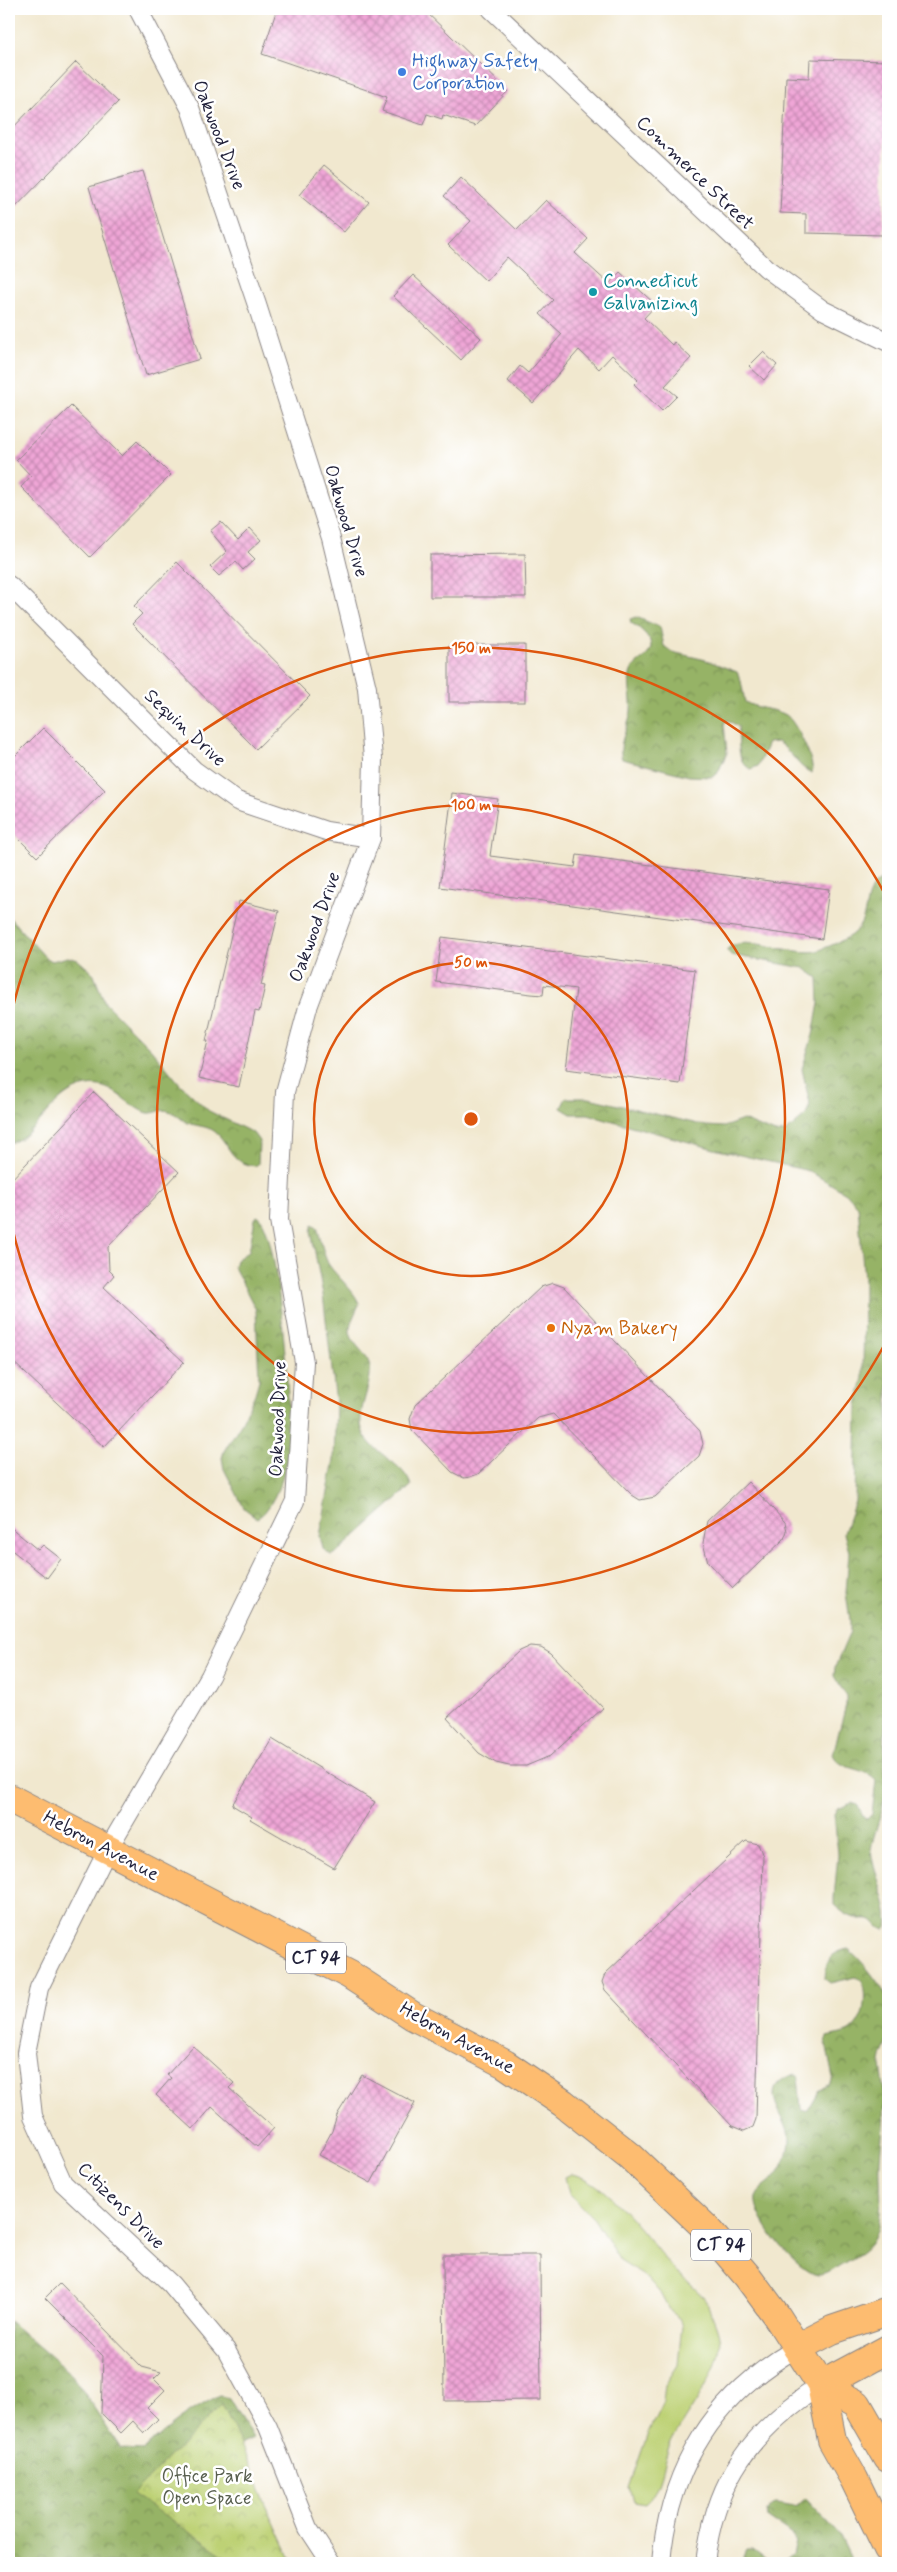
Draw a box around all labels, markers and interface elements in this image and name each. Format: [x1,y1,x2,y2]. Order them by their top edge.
place label: Highway Safety Corporation [412,49,538,96]
marker: Highway Safety Corporation [396,66,408,78]
street label: Oakwood Drive [187,76,251,194]
street label: Commerce Street [631,110,759,236]
place label: Connecticut Galvanizing [603,269,698,317]
marker: Connecticut Galvanizing [587,286,599,298]
street label: Oakwood Drive [318,462,374,580]
text: 150 m [451,639,491,659]
street label: Sequin Drive [139,684,231,772]
text: 100 m [451,796,491,816]
street label: Oakwood Drive [283,868,347,986]
text: 50 m [454,953,488,973]
centre of rings [462,1110,480,1128]
place label: Nyam Bakery [561,1316,678,1342]
marker: Nyam Bakery [545,1322,557,1334]
street label: Oakwood Drive [263,1361,293,1477]
street label: Hebron Avenue [39,1805,163,1887]
road number: CT 94 [286,1942,346,1974]
street label: Hebron Avenue [395,1996,519,2080]
street label: Citizens Drive [72,2157,170,2255]
road number: CT 94 [691,2230,751,2260]
park label: Office Park Open Space [161,2464,253,2511]

